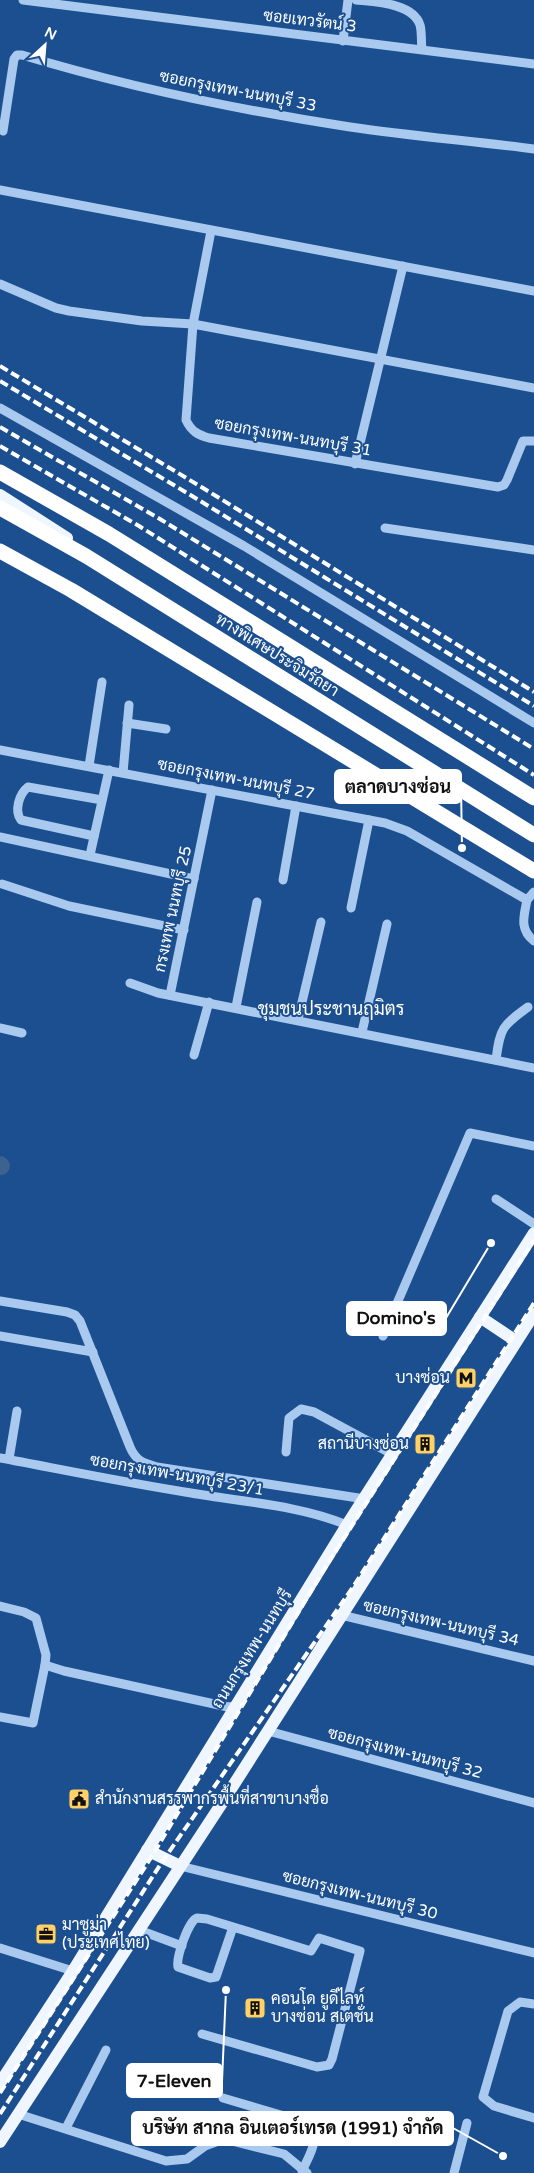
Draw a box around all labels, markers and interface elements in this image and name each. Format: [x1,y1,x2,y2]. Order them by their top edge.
street label: ซอยเทวรัตน์ 3 [262,2,358,37]
north arrow [20,20,70,70]
text: N [42,24,59,44]
street label: ซอยกรุงเทพ-นนทบุรี 33 [158,64,319,117]
street label: ซอยกรุงเทพ-นนทบุรี 31 [213,411,374,462]
street label: ทางพิเศษประจิมรัถยา [212,608,343,701]
street label: ซอยกรุงเทพ-นนทบุรี 27 [156,752,317,805]
callout: ตลาดบางซ่อน [335,770,461,803]
text: ตลาดบางซ่อน [345,775,451,798]
street label: กรงเทพ นนทบุรี 25 [148,844,197,974]
district label: ชุมชนประชานฤมิตร [258,998,405,1021]
callout: Domino's [347,1302,446,1335]
text: Domino's [356,1307,436,1329]
metro station icon: บางซ่อน [454,1366,478,1390]
place label: บางซ่อน [395,1367,450,1388]
place label: สถานีบางซ่อน [318,1432,409,1454]
building icon: สถานีบางซ่อน [413,1432,437,1456]
street label: ซอยกรุงเทพ-นนทบุรี 23/1 [88,1448,266,1501]
street label: ถนนกรุงเทพ-นนทบุรี [206,1585,298,1713]
street label: ซอยกรุงเทพ-นนทบุรี 34 [361,1593,521,1652]
street label: ซอยกรุงเทพ-นนทบุรี 32 [325,1721,485,1784]
place label: สำนักงานสรรพากรพื้นที่สาขาบางซื่อ [95,1784,329,1809]
public building icon: สำนักงานสรรพากรพื้นที่สาขาบางซื่อ [67,1787,91,1811]
street label: ซอยกรุงเทพ-นนทบุรี 30 [280,1864,440,1925]
place label: มาซูม่า (ประเทศไทย) [62,1914,150,1953]
office icon: มาซูม่า (ประเทศไทย) [34,1922,58,1946]
place label: คอนโด ยูดีไลท์ บางซ่อน สเตชั่น [271,1986,374,2027]
building icon: คอนโด ยูดีไลท์ บางซ่อน สเตชั่น [243,1996,267,2020]
callout: 7-Eleven [127,2064,222,2097]
text: 7-Eleven [137,2070,211,2092]
callout: บริษัท สากล อินเตอร์เทรด (1991) จำกัด [132,2112,453,2145]
text: บริษัท สากล อินเตอร์เทรด (1991) จำกัด [142,2115,444,2139]

